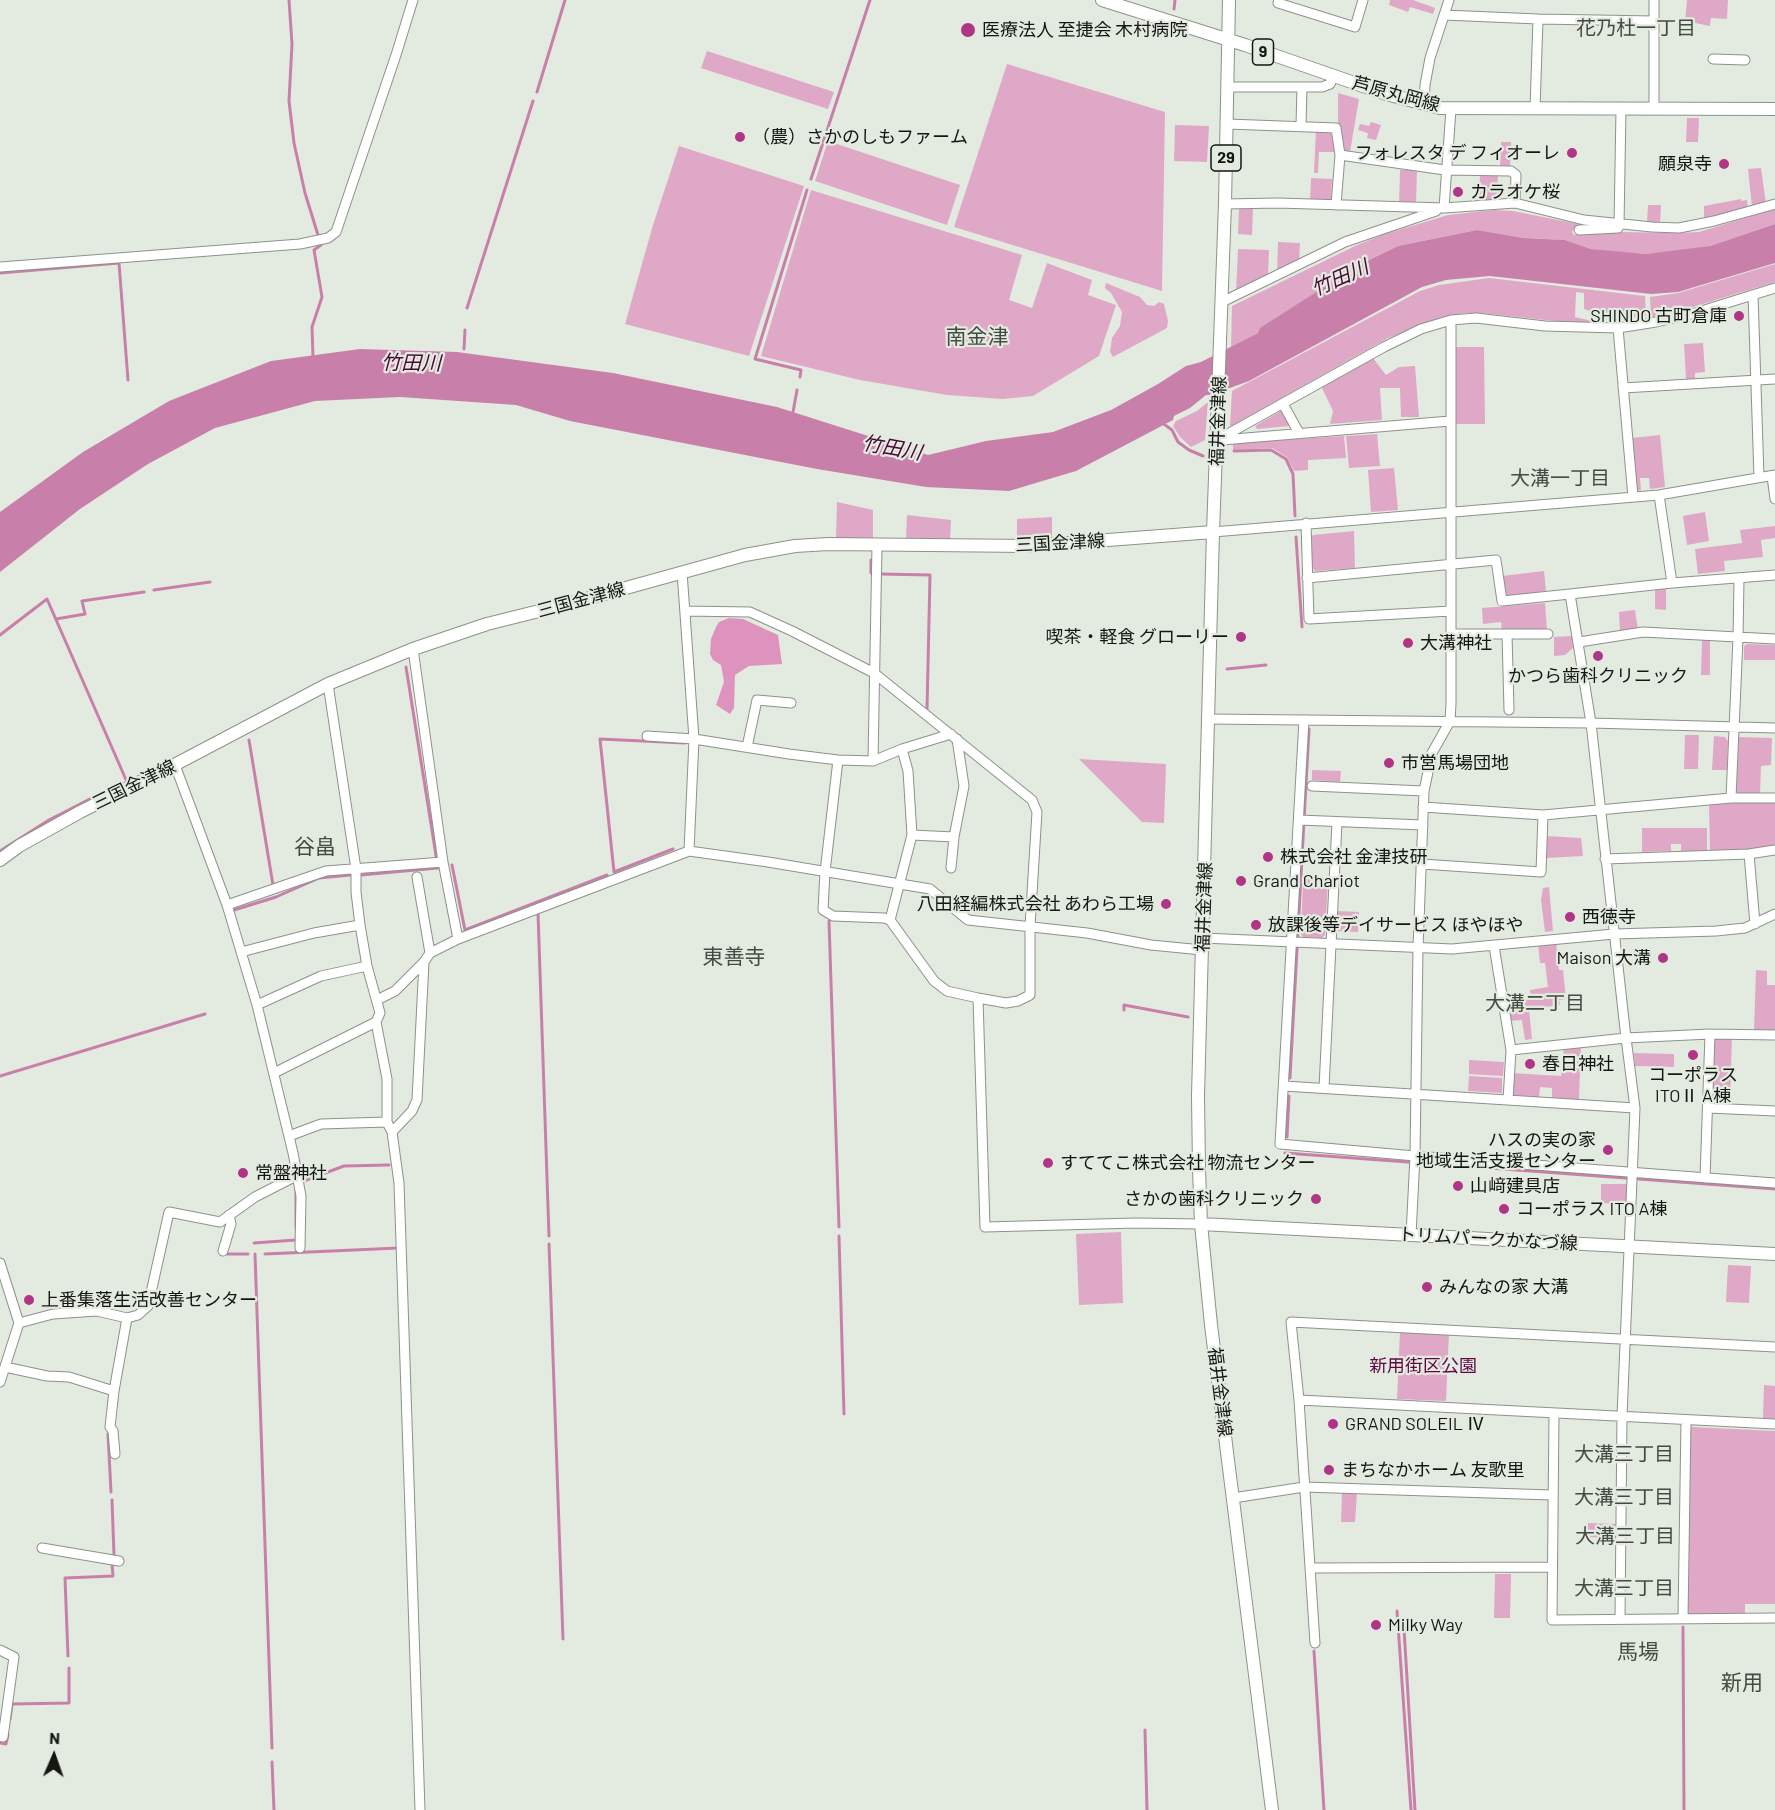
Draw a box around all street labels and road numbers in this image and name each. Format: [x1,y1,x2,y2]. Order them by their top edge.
road number: 9 [1252,39,1274,65]
street label: 芦原丸岡線 [1350,72,1442,116]
road number: 29 [1211,145,1241,171]
street label: 福井金津線 [1206,376,1230,466]
street label: 三国金津線 [1014,530,1106,556]
street label: 三国金津線 [535,578,627,622]
street label: 三国金津線 [89,756,179,814]
street label: 福井金津線 [1192,862,1216,952]
street label: トリムパークかなづ線 [1398,1224,1578,1254]
street label: 福井金津線 [1204,1346,1236,1438]

